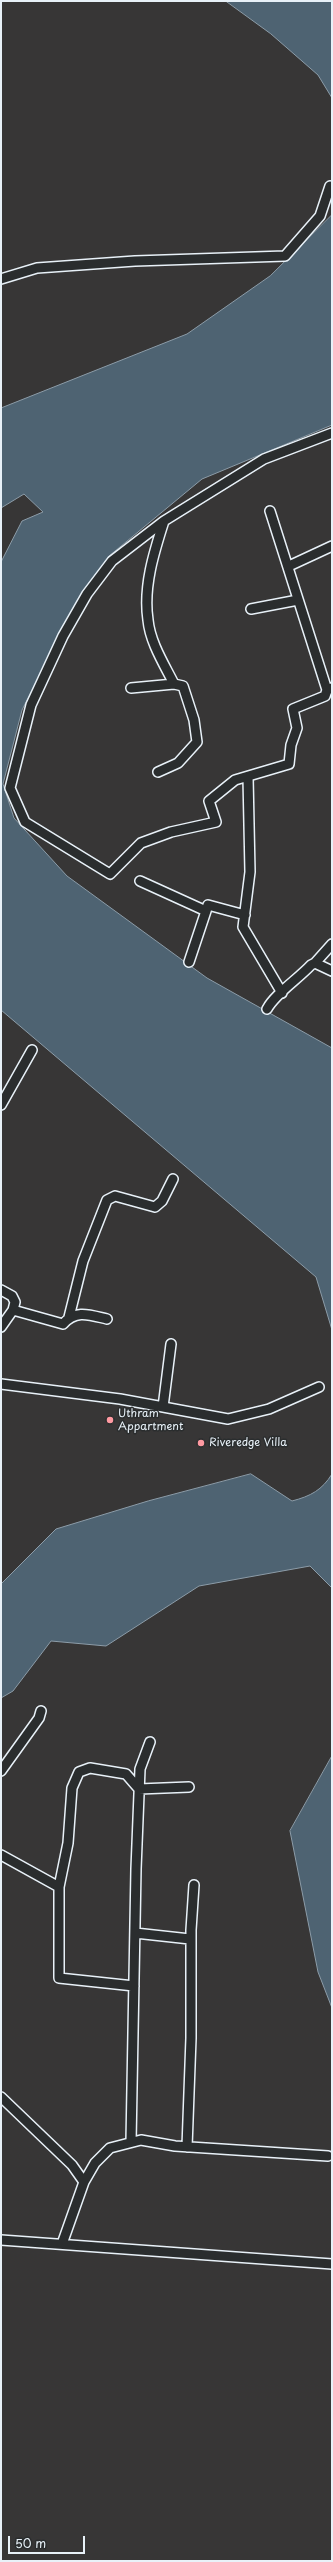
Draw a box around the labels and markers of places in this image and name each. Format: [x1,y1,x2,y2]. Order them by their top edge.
place label: Uthram Appartment [118,1407,183,1433]
marker: Uthram Appartment [105,1415,115,1425]
place label: Riveredge Villa [209,1436,287,1450]
marker: Riveredge Villa [196,1438,206,1448]

